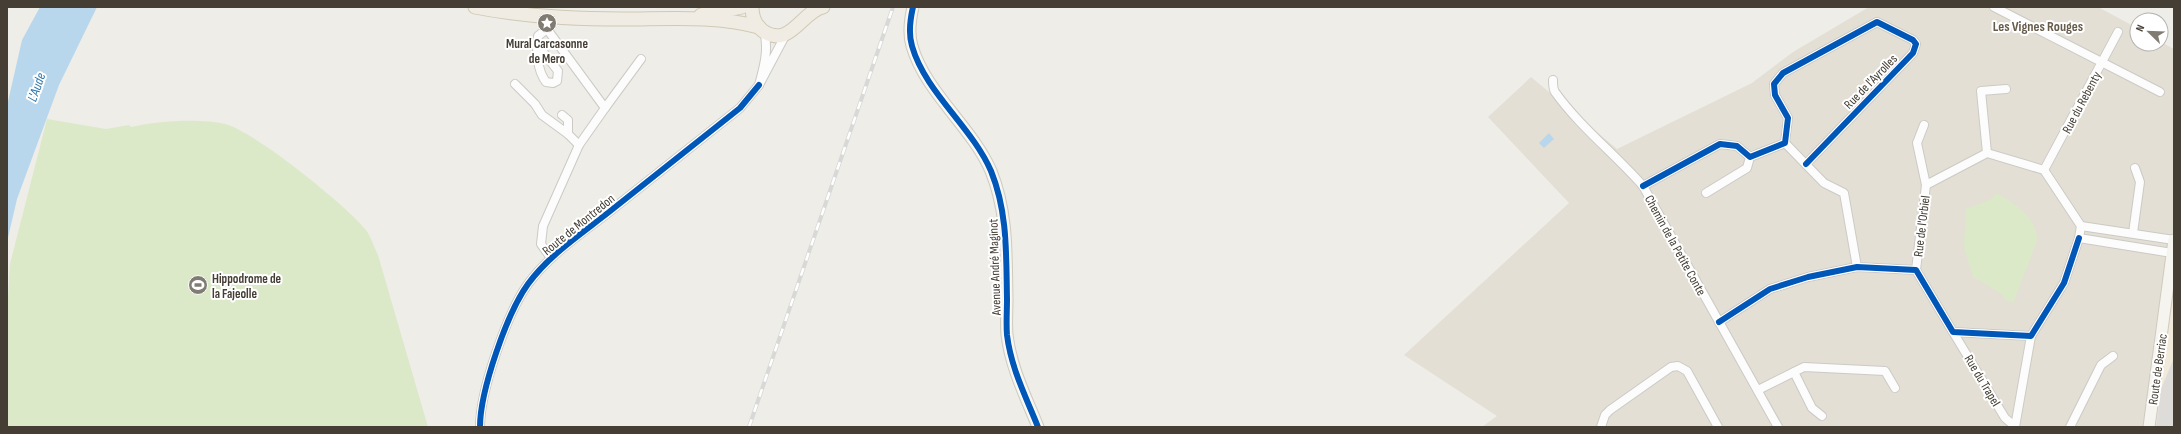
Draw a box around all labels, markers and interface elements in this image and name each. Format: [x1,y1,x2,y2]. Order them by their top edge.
place icon: Mural Carcasonne de Mero [536,12,558,34]
north arrow [2129,12,2169,52]
district label: Les Vignes Rouges [1993,18,2083,35]
text: N [2133,23,2147,34]
place label: Mural Carcasonne de Mero [506,36,588,67]
street label: Rue de l'Ayrolles [1841,51,1901,112]
street label: Rue du Rebenty [2059,69,2105,136]
water label: L'Aude [23,70,50,104]
street label: Route de Montredon [539,191,618,259]
street label: Chemin de la Petite Conte [1641,193,1709,298]
street label: Rue de l'Orbiel [1910,195,1934,258]
street label: Avenue André Maginot [985,218,1005,317]
place label: Hippodrome de la Fajeolle [212,271,282,302]
sports icon: Hippodrome de la Fajeolle [187,274,209,296]
street label: Route de Berriac [2145,333,2171,406]
street label: Rue du Trapel [1960,352,2004,409]

